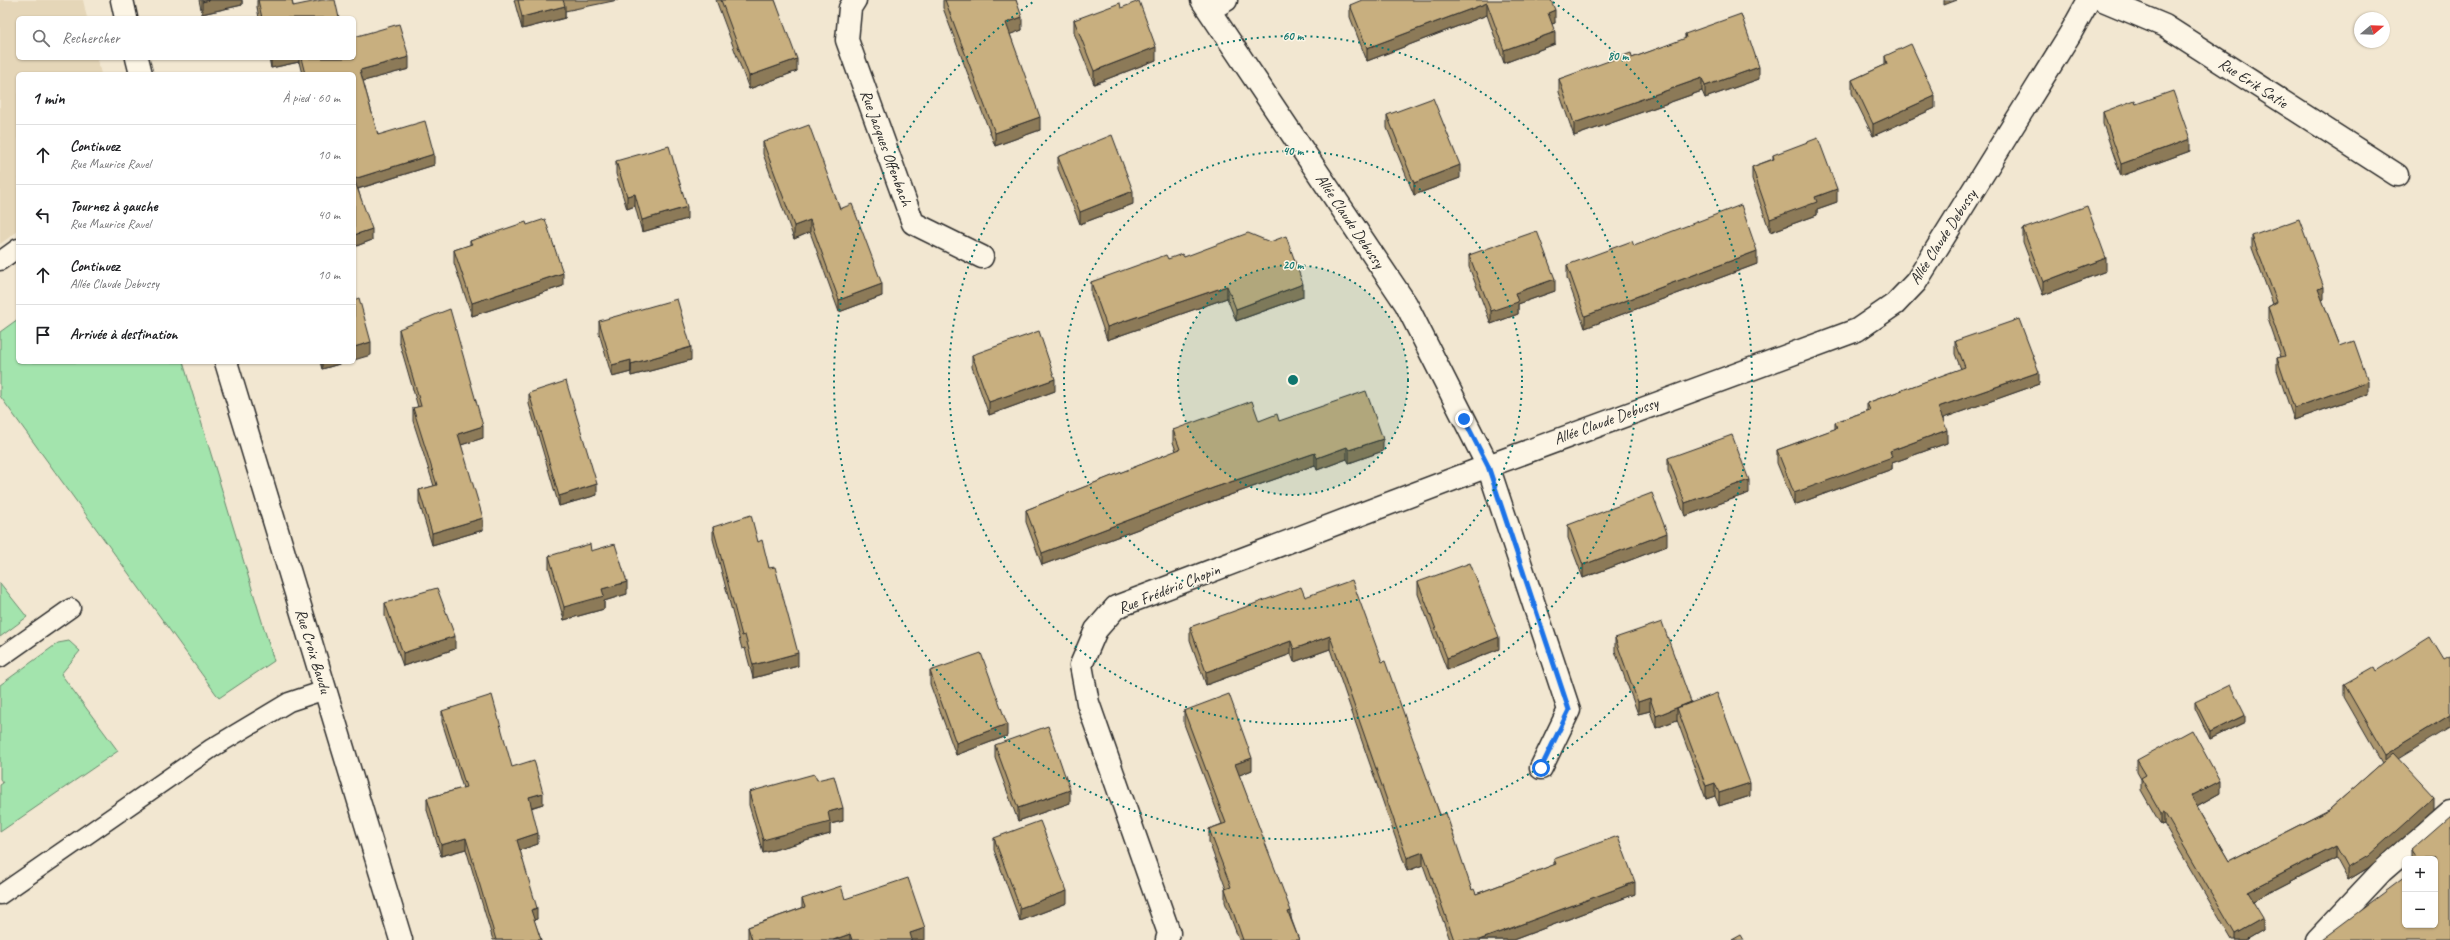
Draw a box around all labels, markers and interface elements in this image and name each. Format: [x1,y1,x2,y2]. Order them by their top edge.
north arrow [2354,12,2390,48]
search box [16,16,356,60]
icon: search [30,27,52,49]
text: 60 m [1283,28,1305,44]
text: Rechercher [62,29,120,48]
text: 80 m [1608,48,1629,64]
street label: Rue Erik Satie [2215,53,2293,114]
street label: Rue Jacques Offenbach [856,87,917,210]
text: 1 min [32,88,65,109]
text: À pied · 60 m [283,90,340,106]
text: Continuez [70,137,120,156]
text: 40 m [1283,143,1304,159]
icon: ahead [32,144,54,166]
text: 10 m [318,147,340,163]
text: Rue Maurice Ravel [70,156,151,172]
street label: Allée Claude Debussy [1311,170,1390,273]
street label: Allée Claude Debussy [1905,184,1982,288]
text: Tournez à gauche [70,197,157,216]
icon: left [32,204,54,226]
text: 40 m [318,207,340,223]
text: Rue Maurice Ravel [70,216,151,232]
text: Continuez [70,257,120,276]
text: 20 m [1283,257,1304,273]
icon: ahead [32,264,54,286]
text: 10 m [318,267,340,283]
text: Allée Claude Debussy [70,276,159,292]
icon: arrive [32,324,54,346]
text: Arrivée à destination [70,325,178,344]
centre of rings [1286,373,1300,387]
street label: Allée Claude Debussy [1551,392,1662,449]
route end [1455,410,1473,428]
street label: Rue Frédéric Chopin [1115,559,1223,618]
street label: Rue Croix Baudu [291,606,336,697]
route start [1532,759,1550,777]
map controls [2402,856,2438,928]
button: + [2402,856,2438,892]
button: − [2402,892,2438,928]

